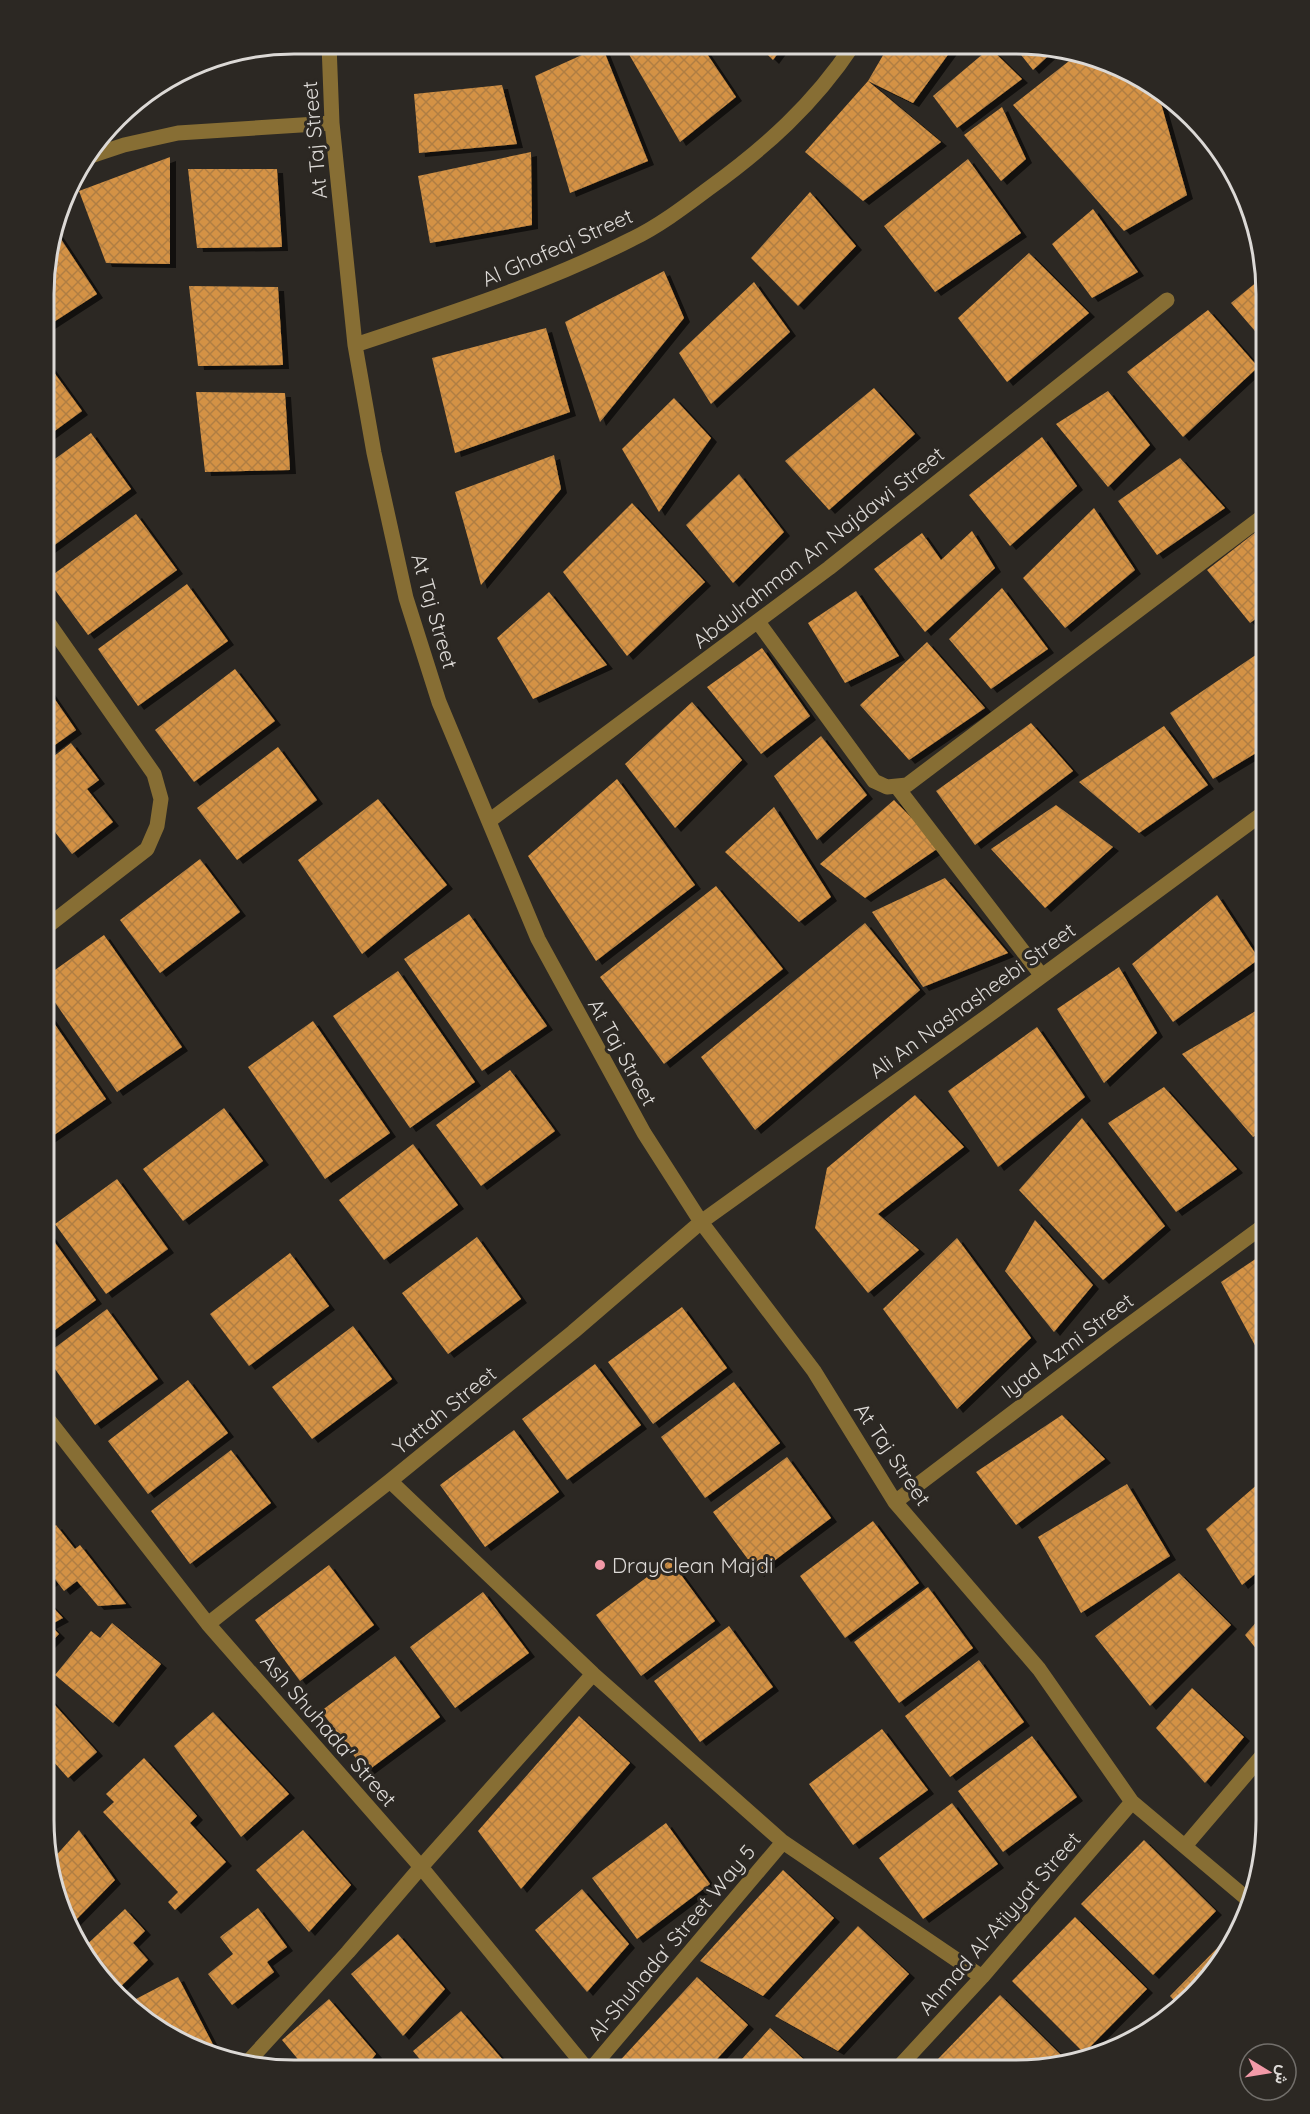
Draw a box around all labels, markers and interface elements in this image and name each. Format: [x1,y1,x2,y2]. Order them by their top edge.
street label: At Taj Street [296,80,332,200]
street label: Al Ghafeqi Street [478,202,636,292]
street label: Abdulrahman An Najdawi Street [687,441,949,653]
street label: At Taj Street [406,550,464,672]
street label: Ali An Nashasheebi Street [864,916,1080,1084]
street label: At Taj Street [583,994,663,1110]
street label: Iyad Azmi Street [996,1287,1138,1403]
street label: Yattah Street [387,1360,501,1460]
street label: At Taj Street [849,1398,937,1510]
place label: DrayClean Majdi [612,1552,773,1578]
marker: DrayClean Majdi [593,1558,607,1572]
street label: Ash Shuhada' Street [256,1648,402,1812]
street label: Ahmad Al-Atiyyat Street [912,1826,1086,2020]
street label: Al-Shuhada' Street Way 5 [582,1839,760,2045]
north arrow [1238,2042,1298,2102]
text: ش [1271,2064,1294,2086]

